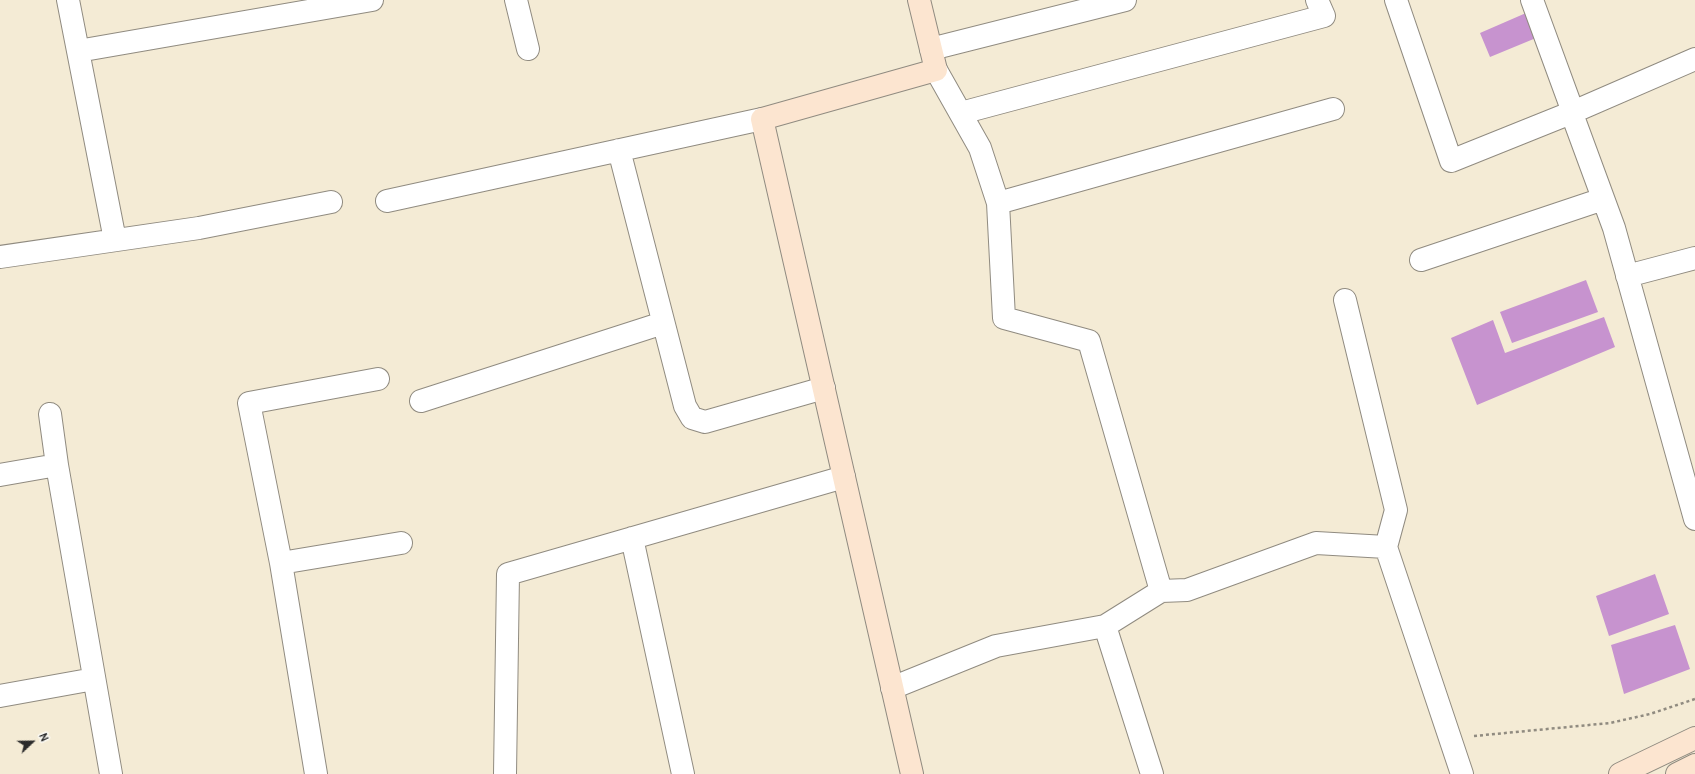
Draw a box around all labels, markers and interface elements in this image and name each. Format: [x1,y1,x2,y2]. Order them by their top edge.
north arrow [12,722,52,762]
text: N [36,731,51,743]

